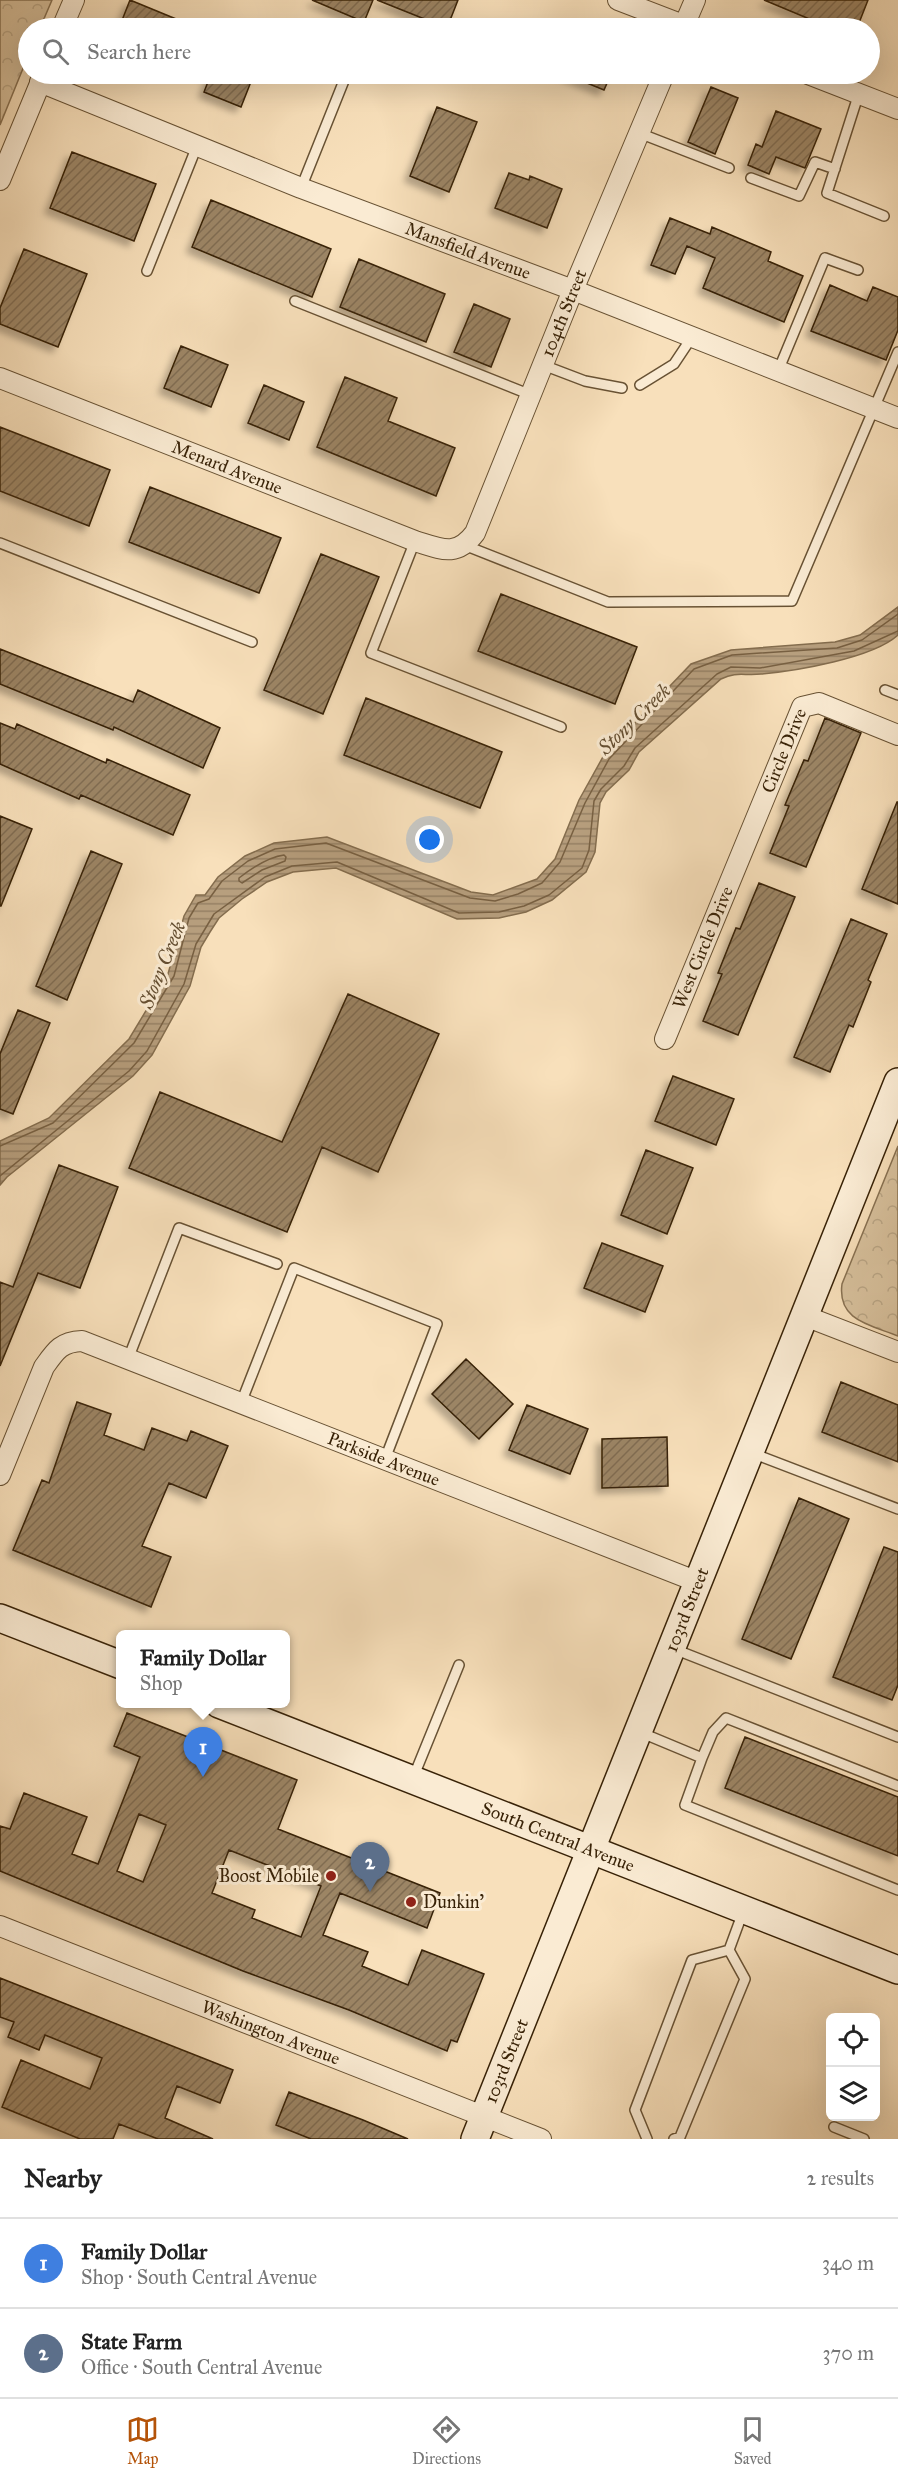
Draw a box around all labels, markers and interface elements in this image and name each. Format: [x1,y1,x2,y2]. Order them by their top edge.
search box [18,18,880,84]
icon: search [39,35,72,68]
text: Search here [87,38,191,65]
street label: Mansfield Avenue [402,217,534,284]
street label: 104th Street [536,265,592,360]
street label: Menard Avenue [169,436,286,499]
water label: Stony Creek [592,678,676,760]
street label: Circle Drive [757,705,811,796]
your location [415,825,444,854]
street label: West Circle Drive [668,883,738,1012]
water label: Stony Creek [133,918,190,1013]
street label: Parkside Avenue [324,1427,443,1491]
street label: 103rd Street [660,1564,714,1655]
popup [116,1630,290,1708]
text: Family Dollar [140,1644,266,1671]
text: Shop [140,1671,183,1695]
pin: 1 [184,1728,222,1777]
street label: South Central Avenue [478,1797,638,1877]
pin: 2 [350,1842,389,1892]
place label: Boost Mobile [218,1865,319,1887]
marker: Boost Mobile [324,1869,338,1883]
place label: Dunkin' [423,1891,484,1913]
marker: Dunkin' [404,1895,418,1909]
street label: Washington Avenue [198,1995,343,2070]
map controls [826,2013,880,2121]
button: locate [826,2013,880,2067]
street label: 103rd Street [479,2015,533,2106]
button: layers [826,2067,880,2121]
text: Nearby [24,2162,102,2194]
text: 2 results [806,2166,874,2190]
text: Family Dollar [81,2238,207,2265]
text: 1 [40,2251,47,2275]
text: 340 m [822,2251,874,2275]
text: Shop · South Central Avenue [81,2265,317,2289]
text: State Farm [81,2328,182,2355]
text: 2 [39,2341,48,2365]
text: 370 m [823,2341,874,2365]
text: Office · South Central Avenue [81,2355,322,2379]
tab: Map [126,2413,159,2468]
tab: Directions [412,2413,481,2468]
tab: Saved [734,2413,772,2468]

